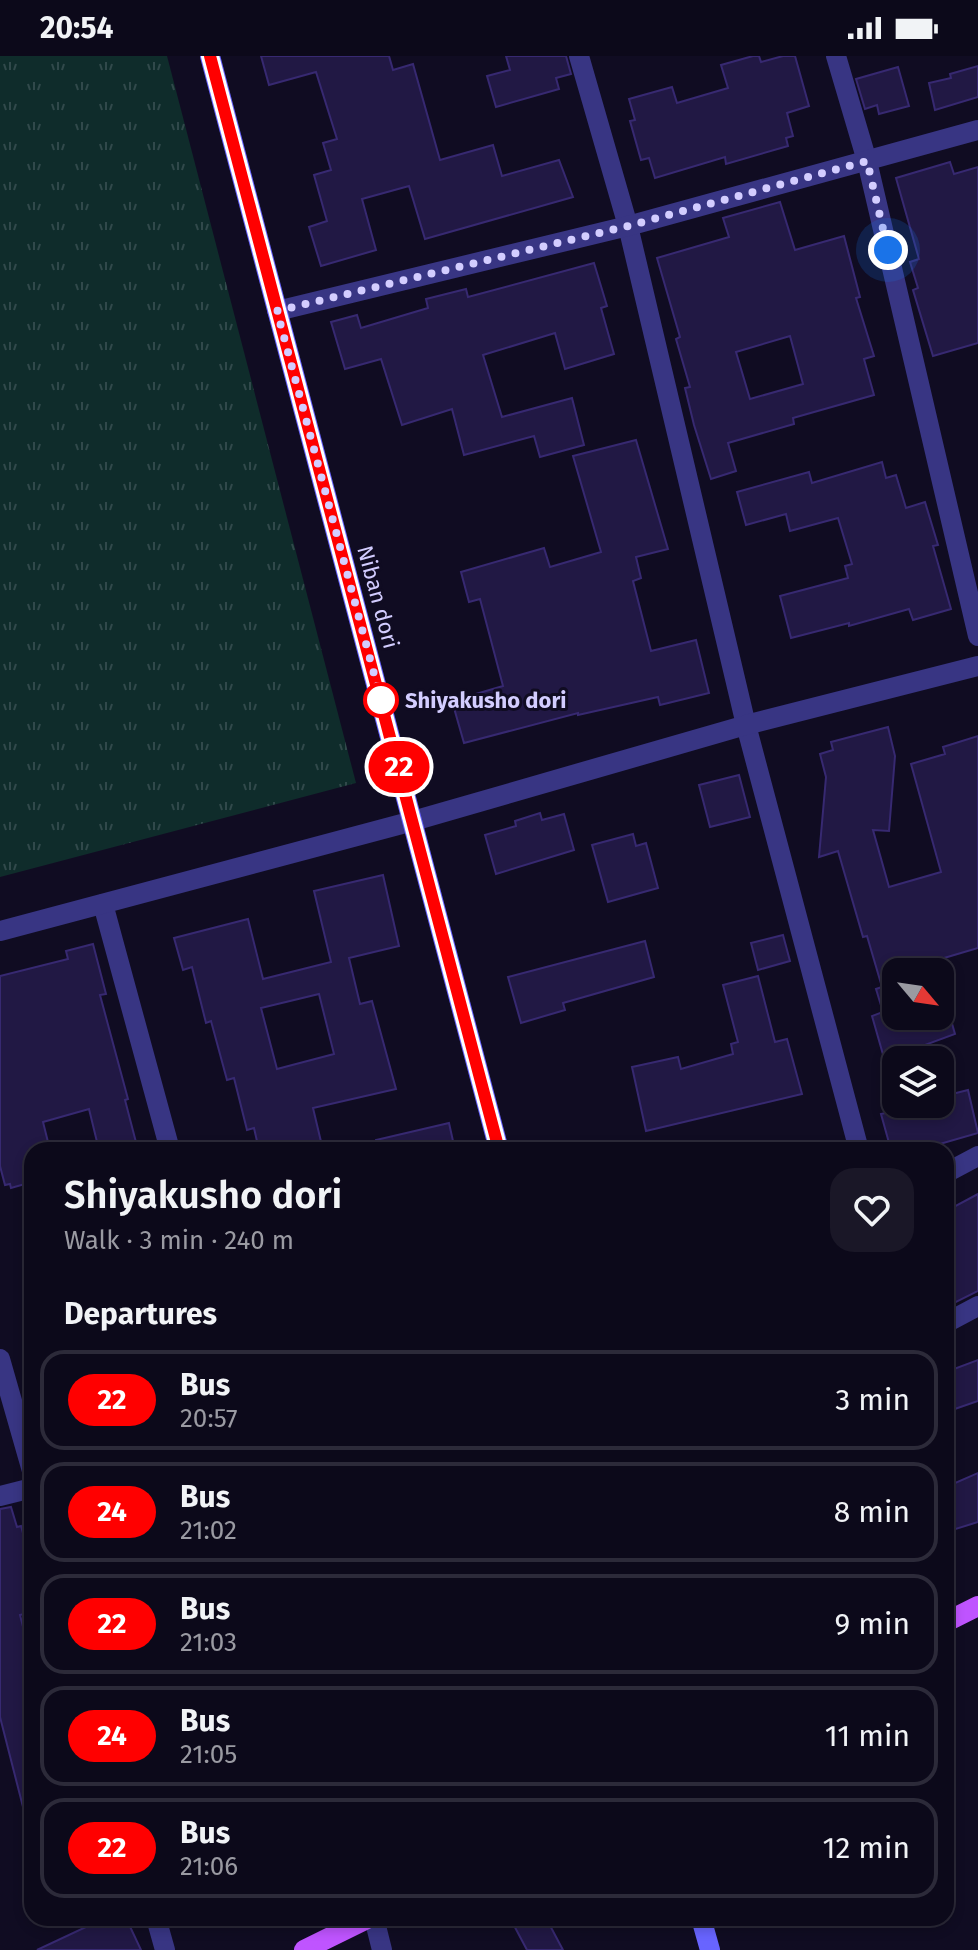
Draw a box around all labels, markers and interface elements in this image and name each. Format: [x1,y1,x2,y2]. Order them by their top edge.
text: 20:54 [40,10,114,46]
your location [868,230,908,270]
street label: Niban dori [351,543,405,651]
marker: Shiyakusho dori [364,683,398,717]
place label: Shiyakusho dori [405,687,566,714]
line badge: 22 [363,741,435,793]
text: 22 [385,750,413,783]
north arrow [882,958,954,1030]
map controls [882,958,954,1118]
button: layers [882,1046,954,1118]
button: heart [830,1168,914,1252]
text: Shiyakusho dori [64,1172,342,1218]
text: Walk · 3 min · 240 m [64,1225,294,1256]
text: Departures [64,1296,217,1332]
text: Bus [180,1367,230,1403]
text: 3 min [835,1382,910,1418]
text: 22 [98,1383,126,1416]
text: 20:57 [180,1403,238,1434]
text: Bus [180,1479,230,1515]
text: 8 min [834,1494,910,1530]
text: 24 [97,1495,127,1528]
text: 21:02 [180,1515,237,1546]
text: Bus [180,1591,230,1627]
text: 9 min [835,1606,910,1642]
text: 22 [98,1607,126,1640]
text: 21:03 [180,1627,237,1658]
text: Bus [180,1703,230,1739]
text: 11 min [825,1718,910,1754]
text: 24 [97,1719,127,1752]
text: 21:05 [180,1739,237,1770]
text: Bus [180,1815,230,1851]
text: 12 min [822,1830,910,1866]
text: 22 [98,1831,126,1864]
text: 21:06 [180,1851,238,1882]

